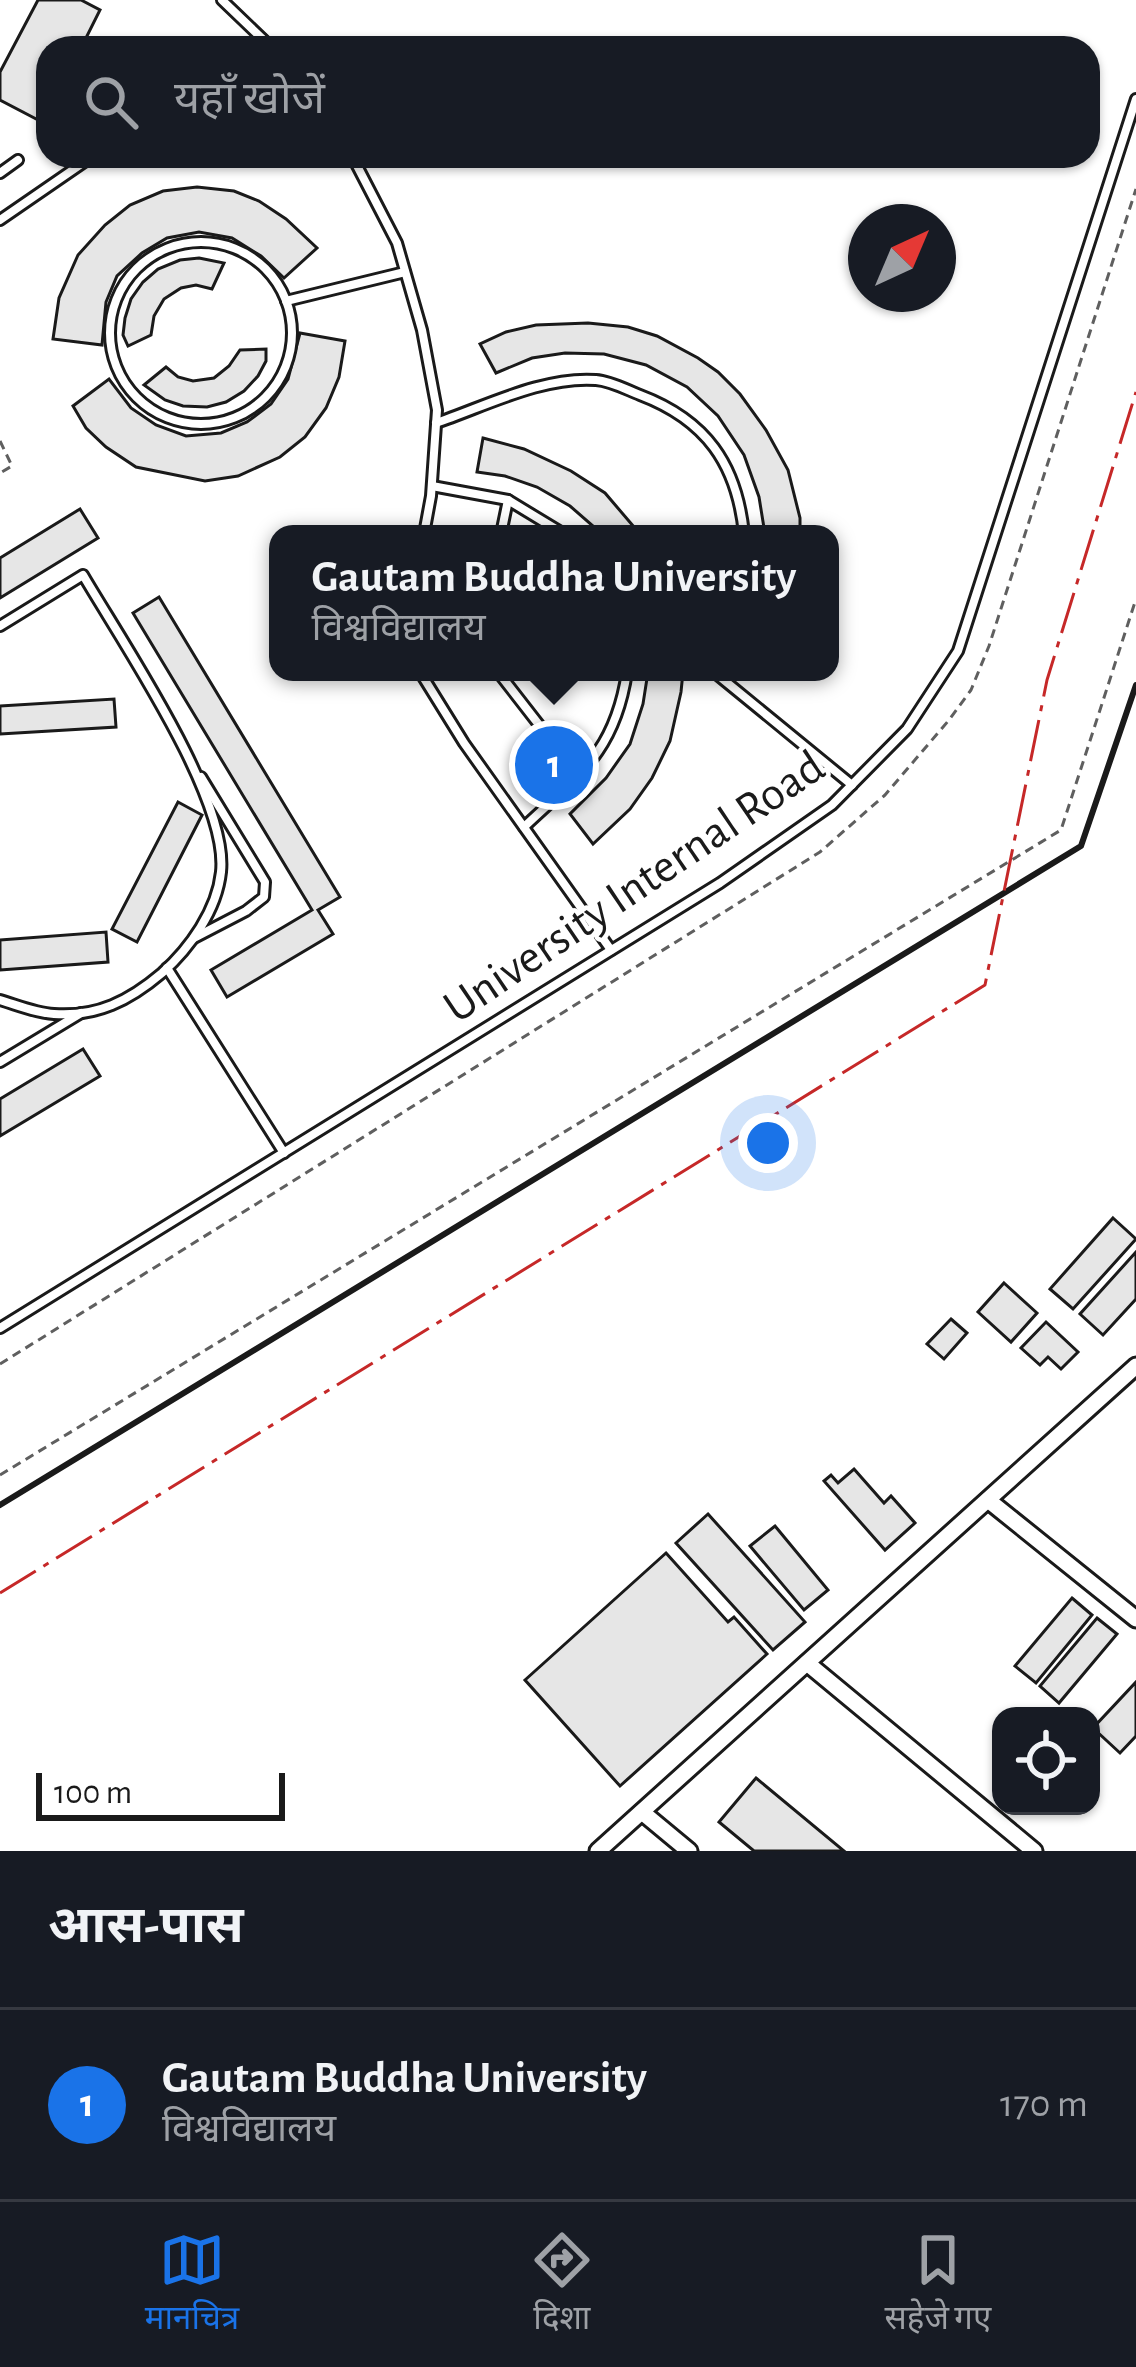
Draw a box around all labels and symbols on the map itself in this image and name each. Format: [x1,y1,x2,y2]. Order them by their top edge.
north arrow [848,204,956,312]
pin: 1 [515,720,593,810]
street label: University Internal Road [436,742,834,1032]
your location [738,1113,798,1173]
scale bar [36,1767,285,1820]

